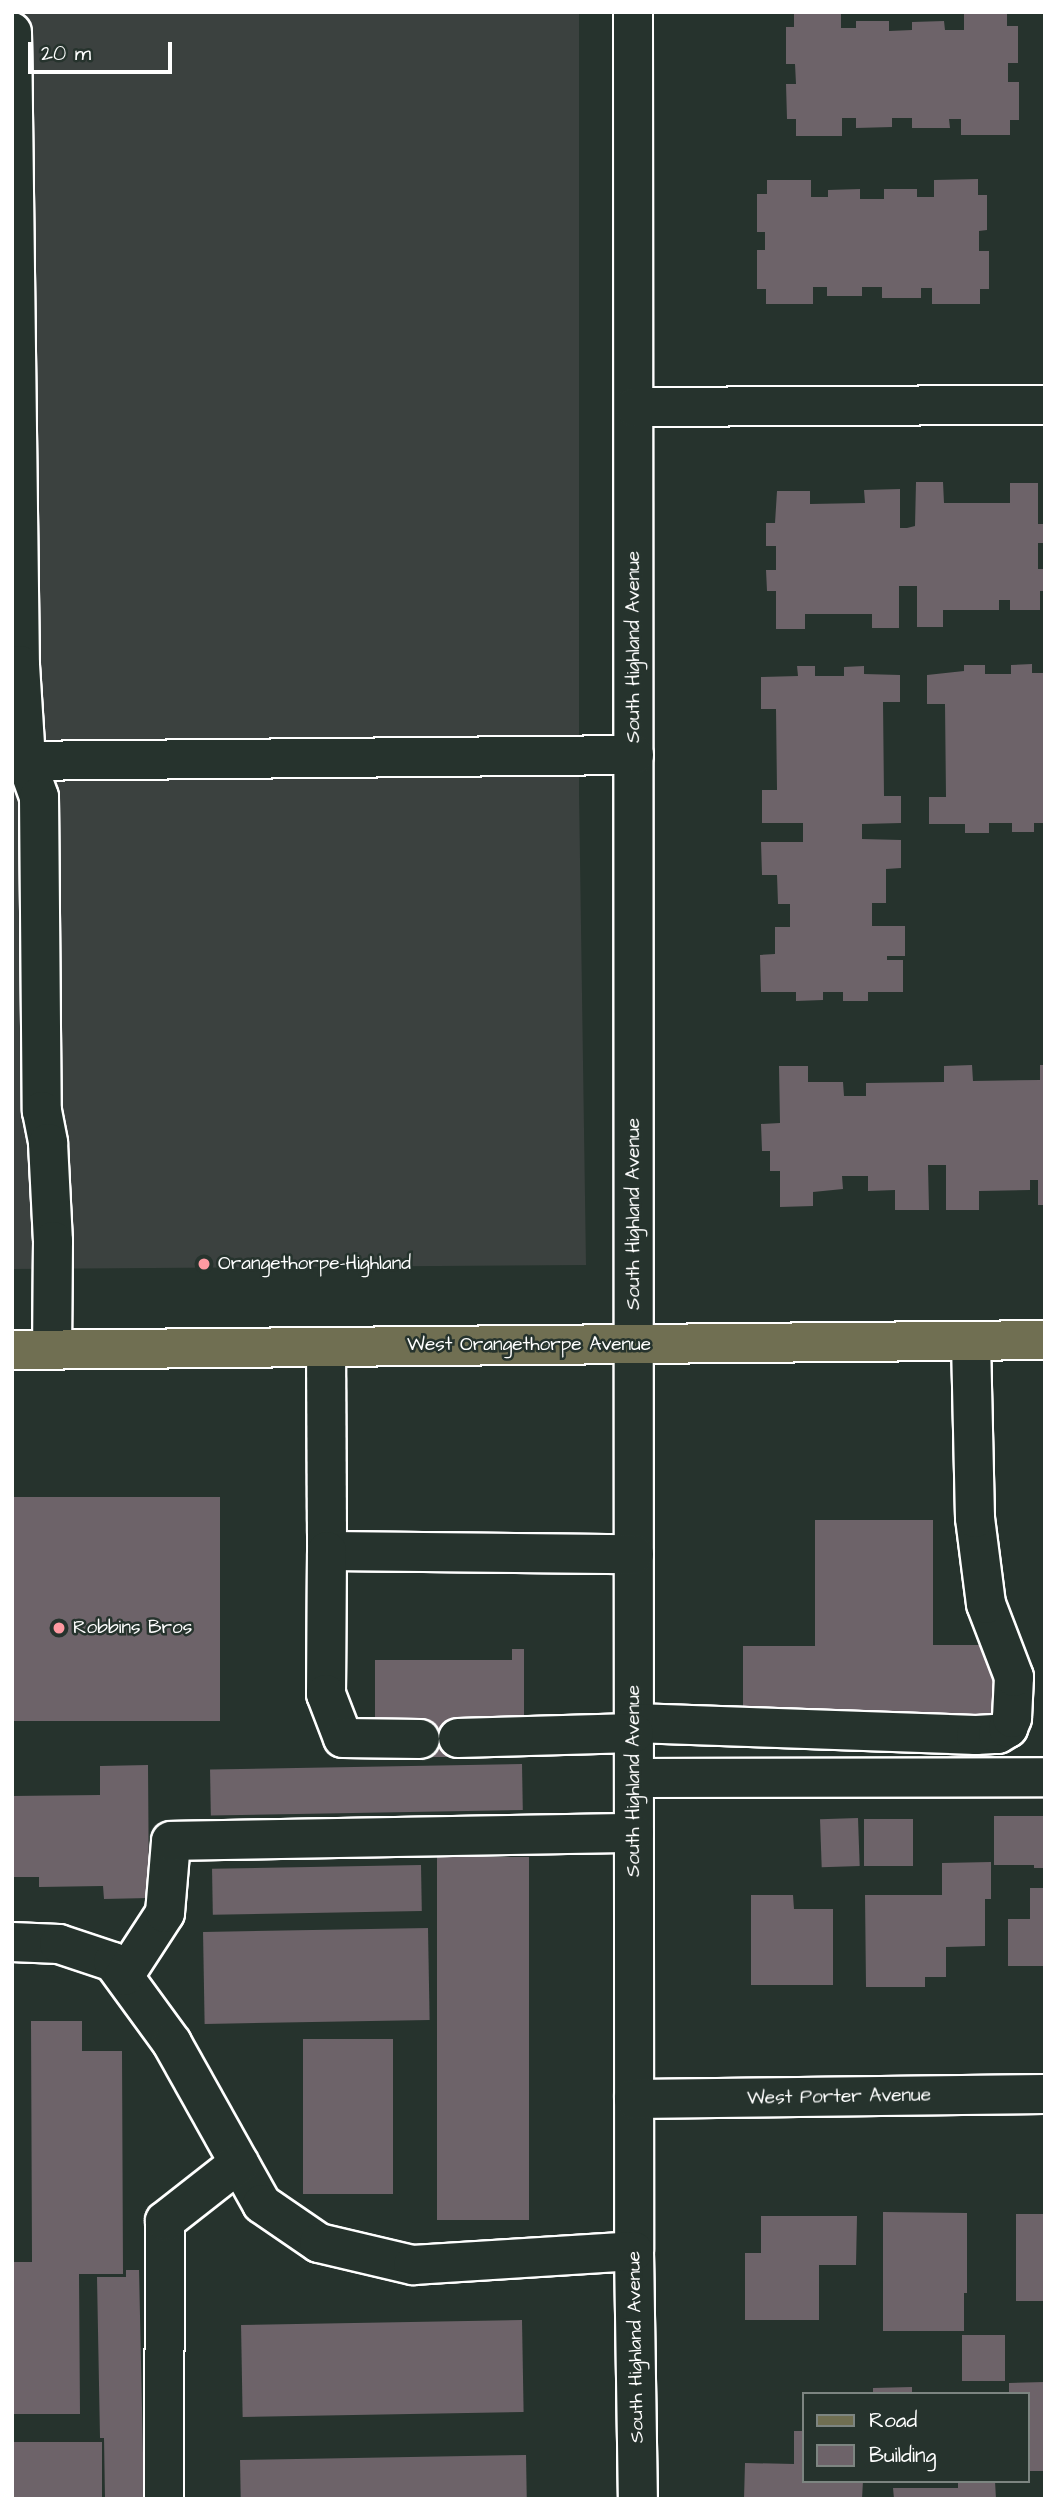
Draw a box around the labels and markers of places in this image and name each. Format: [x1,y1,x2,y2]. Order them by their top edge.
place label: Orangethorpe-Highland [218,1253,411,1275]
marker: Orangethorpe-Highland [196,1256,212,1272]
place label: Robbins Bros [73,1617,192,1639]
marker: Robbins Bros [51,1620,67,1636]

